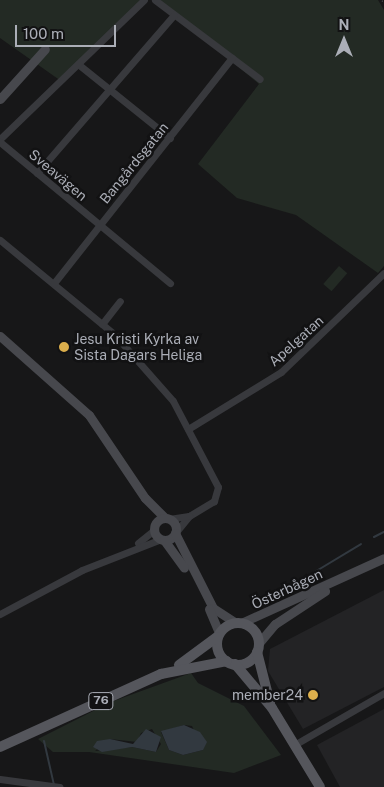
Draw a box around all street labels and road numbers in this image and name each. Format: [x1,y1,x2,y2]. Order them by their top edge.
street label: Bangårdsgatan [96,119,172,207]
street label: Sveavägen [25,146,91,204]
street label: Apelgatan [265,312,327,370]
street label: Österbågen [249,565,325,613]
road number: 76 [87,691,115,710]

